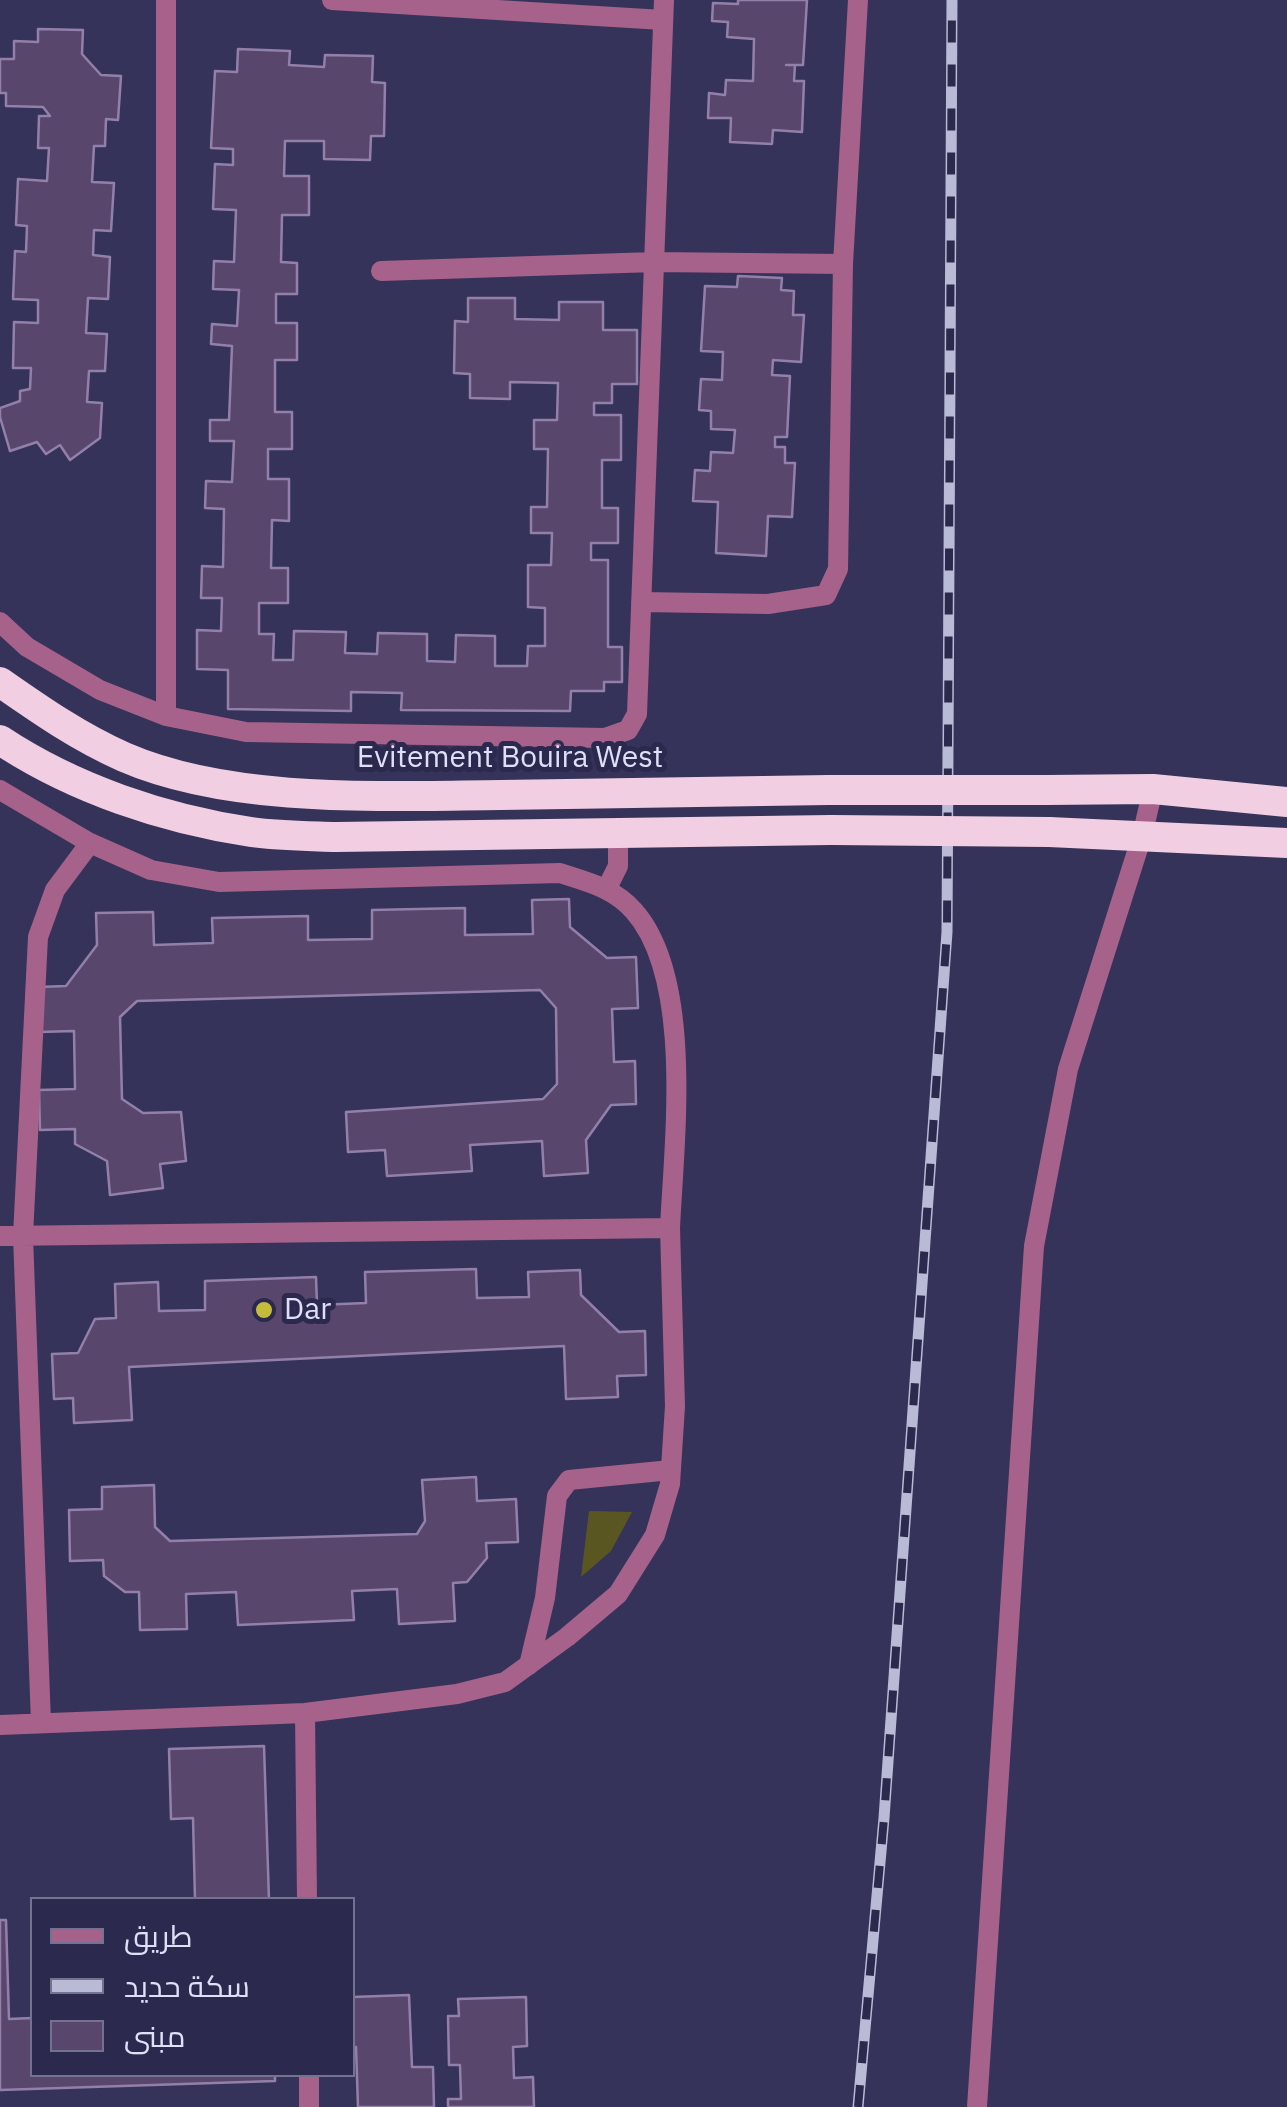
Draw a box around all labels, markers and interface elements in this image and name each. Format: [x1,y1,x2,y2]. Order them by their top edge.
street label: Evitement Bouira West [357,740,663,776]
place label: Dar [284,1292,331,1328]
marker: Dar [253,1299,275,1321]
legend [30,1897,355,2077]
text: طريق [124,1916,193,1955]
text: سكة حديد [124,1966,250,2005]
text: مبنى [124,2016,185,2055]

